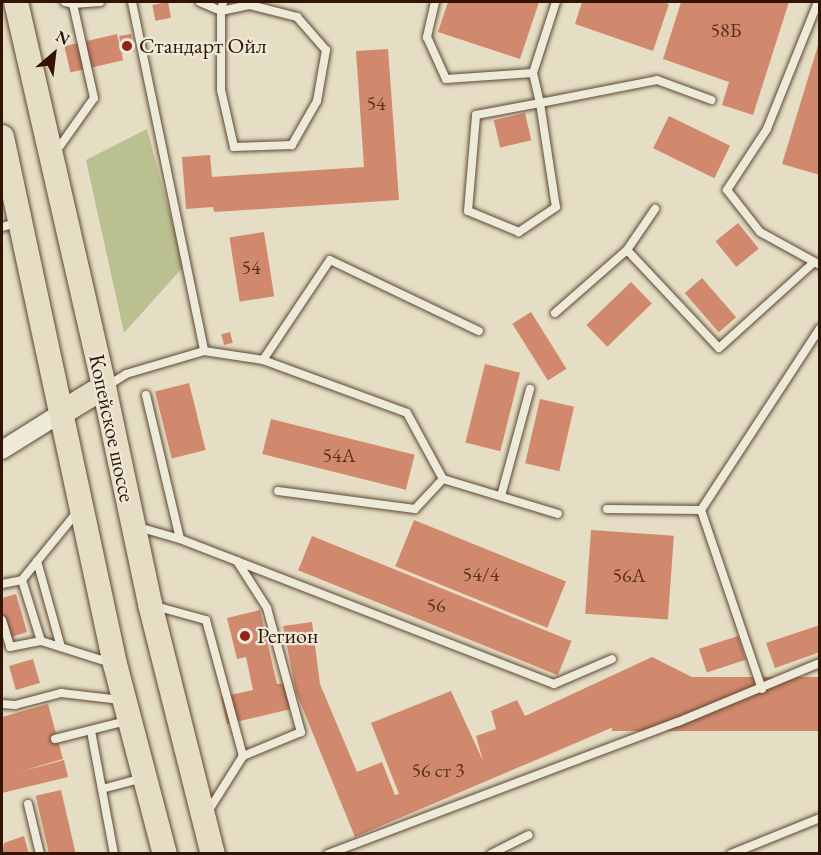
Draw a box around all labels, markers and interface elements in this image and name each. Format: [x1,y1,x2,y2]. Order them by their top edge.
house number: 58Б [711,18,741,42]
north arrow [24,24,84,84]
text: N [52,25,73,50]
place label: Стандарт Ойл [139,33,266,59]
marker: Стандарт Ойл [120,39,134,53]
house number: 54 [366,91,386,115]
house number: 54 [241,255,261,279]
street label: Копейское шоссе [83,352,141,504]
house number: 54А [322,443,356,467]
house number: 54/4 [463,562,499,586]
house number: 56А [612,563,646,587]
house number: 56 [426,593,446,617]
place label: Регион [257,623,318,649]
marker: Регион [238,629,252,643]
house number: 56 ст 3 [411,758,465,782]

